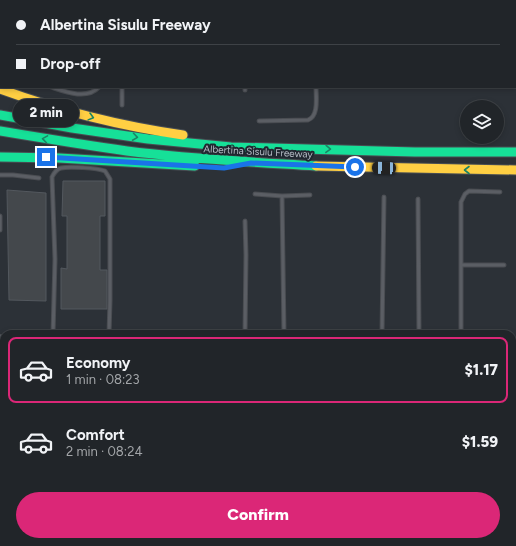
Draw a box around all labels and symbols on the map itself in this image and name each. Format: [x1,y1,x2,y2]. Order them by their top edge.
callout: 2 min [13,99,79,127]
one-way arrow [87,113,94,121]
one-way arrow [132,132,138,141]
one-way arrow [42,135,48,144]
street label: Albertina Sisulu Freeway [203,142,314,161]
one-way arrow [325,145,331,154]
route end [37,148,55,166]
route start [346,158,364,176]
car [372,162,396,174]
one-way arrow [464,166,470,174]

